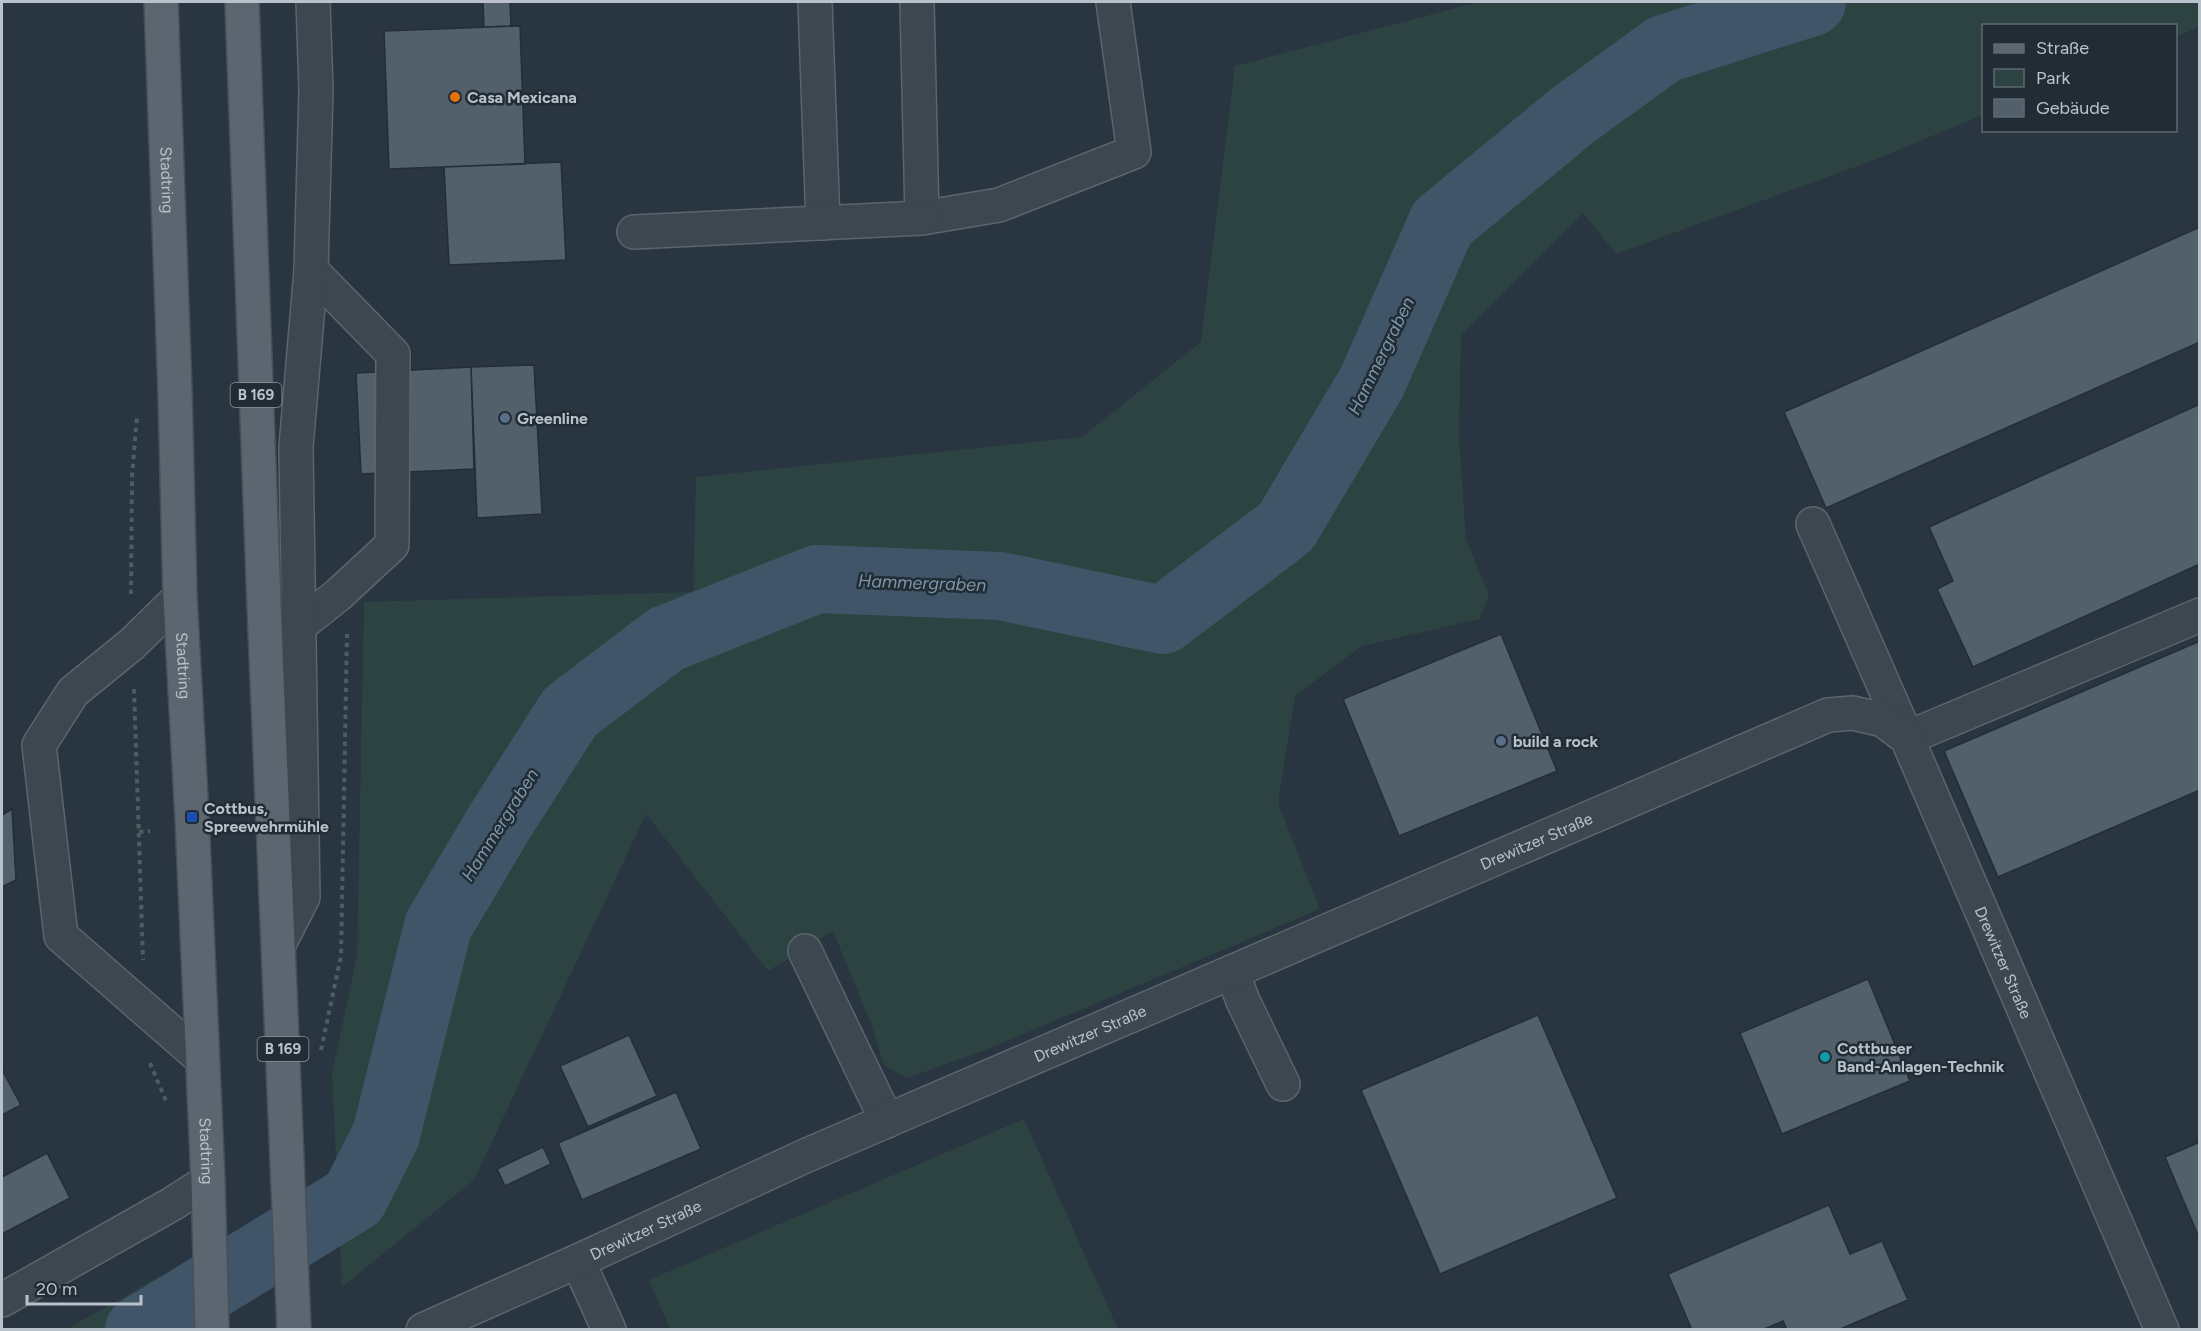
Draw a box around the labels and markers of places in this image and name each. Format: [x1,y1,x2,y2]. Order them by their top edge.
place label: Casa Mexicana [467,88,577,107]
marker: Casa Mexicana [448,90,462,104]
place label: Greenline [517,409,588,428]
marker: Greenline [498,411,512,425]
place label: build a rock [1513,732,1599,751]
marker: build a rock [1494,734,1508,748]
place label: Cottbus, Spreewehrmühle [204,799,329,836]
marker: Cottbus, Spreewehrmühle [185,810,199,824]
place label: Cottbuser Band-Anlagen-Technik [1837,1039,2005,1076]
marker: Cottbuser Band-Anlagen-Technik [1818,1050,1832,1064]

